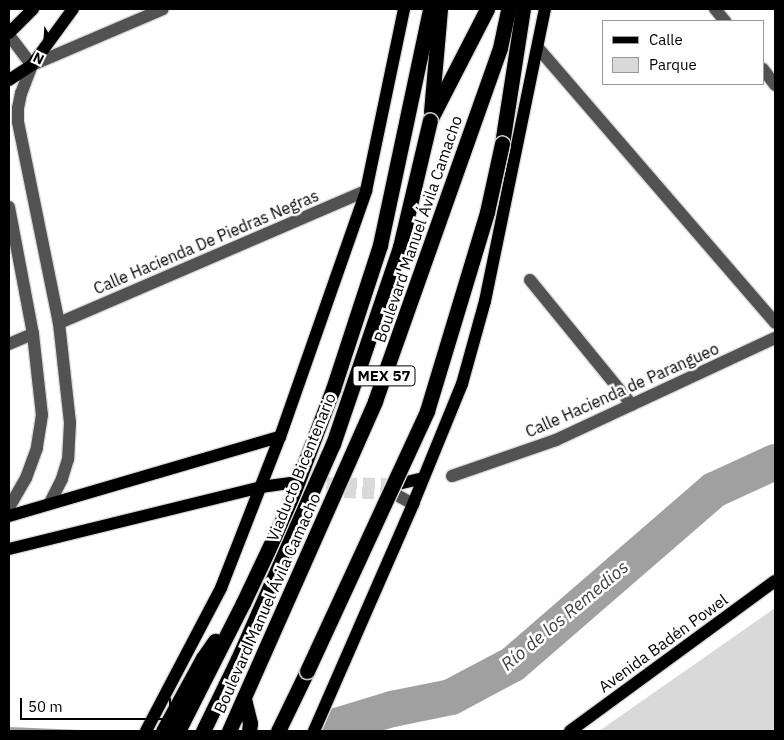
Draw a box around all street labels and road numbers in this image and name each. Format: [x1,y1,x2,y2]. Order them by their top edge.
street label: Boulevard Manuel Ávila Camacho [370,113,466,345]
street label: Calle Hacienda De Piedras Negras [91,186,321,298]
street label: Calle Hacienda de Parangueo [522,339,722,441]
road number: MEX 57 [352,364,416,388]
street label: Viaducto Bicentenario [262,390,340,544]
street label: Boulevard Manuel Ávila Camacho [210,490,324,716]
street label: Avenida Badén Powel [595,590,731,696]

